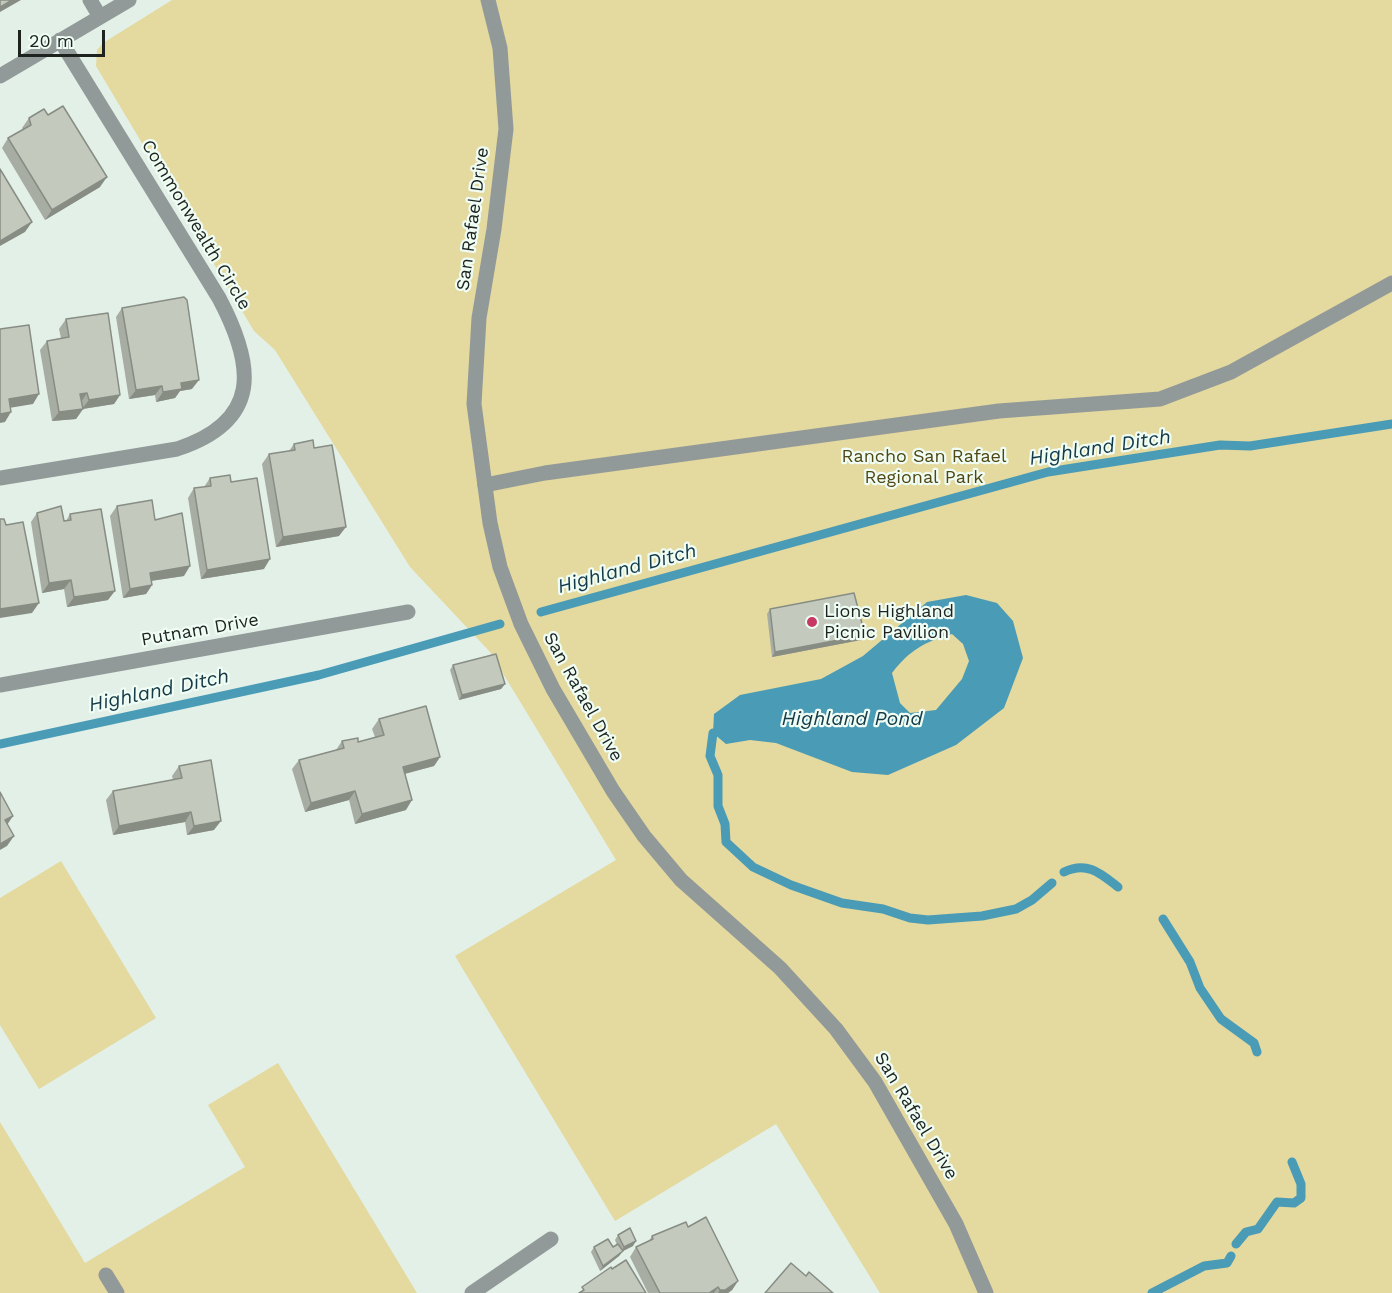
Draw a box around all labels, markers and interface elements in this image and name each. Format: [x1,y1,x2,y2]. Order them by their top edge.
scale bar [21,18,108,56]
text: 20 m [29,30,74,51]
street label: Commonwealth Circle [137,136,255,314]
street label: San Rafael Drive [452,146,494,292]
water label: Highland Ditch [1028,425,1172,471]
park label: Rancho San Rafael Regional Park [842,446,1006,488]
water label: Highland Ditch [555,539,699,599]
place label: Lions Highland Picnic Pavilion [824,601,954,644]
street label: Putnam Drive [140,609,260,651]
marker: Lions Highland Picnic Pavilion [805,615,819,629]
street label: San Rafael Drive [539,629,627,765]
water label: Highland Ditch [87,664,231,718]
water label: Highland Pond [781,707,923,731]
street label: San Rafael Drive [870,1049,962,1183]

